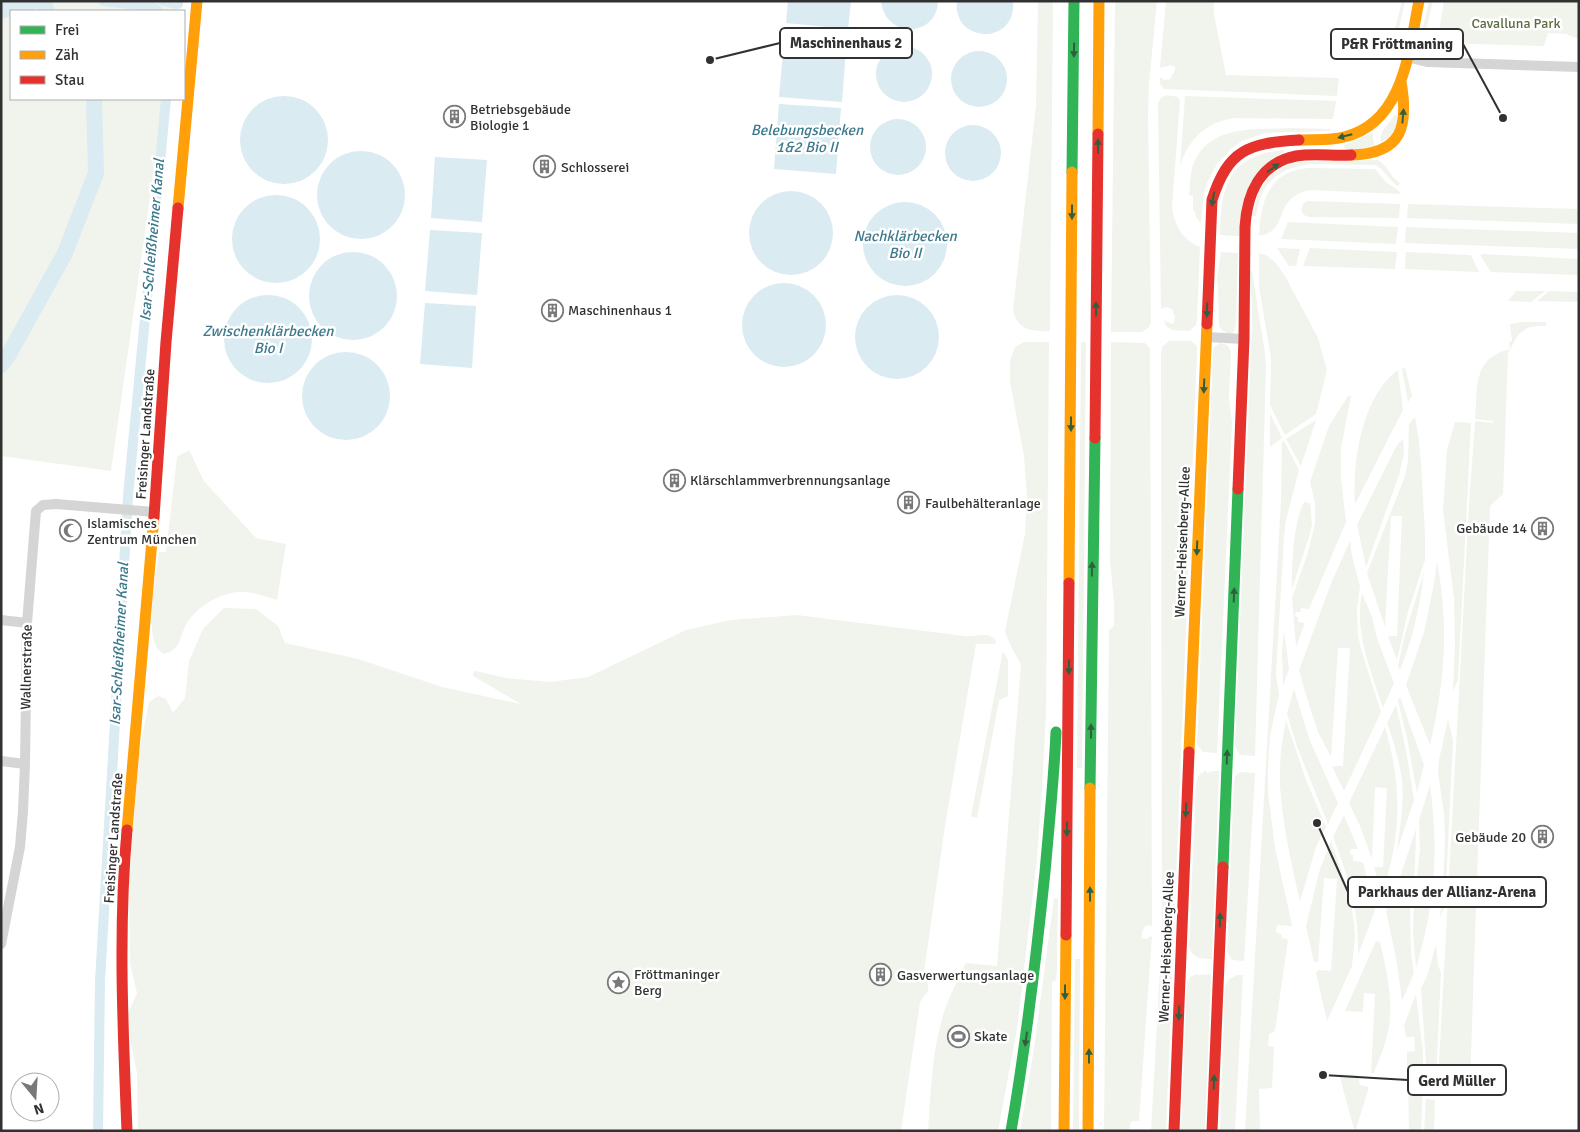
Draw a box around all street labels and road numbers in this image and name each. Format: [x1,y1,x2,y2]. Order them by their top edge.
street label: Freisinger Landstraße [132,368,159,500]
street label: Werner-Heisenberg-Allee [1171,466,1194,618]
street label: Wallnerstraße [17,624,36,710]
street label: Freisinger Landstraße [100,772,127,904]
street label: Werner-Heisenberg-Allee [1155,871,1178,1023]

